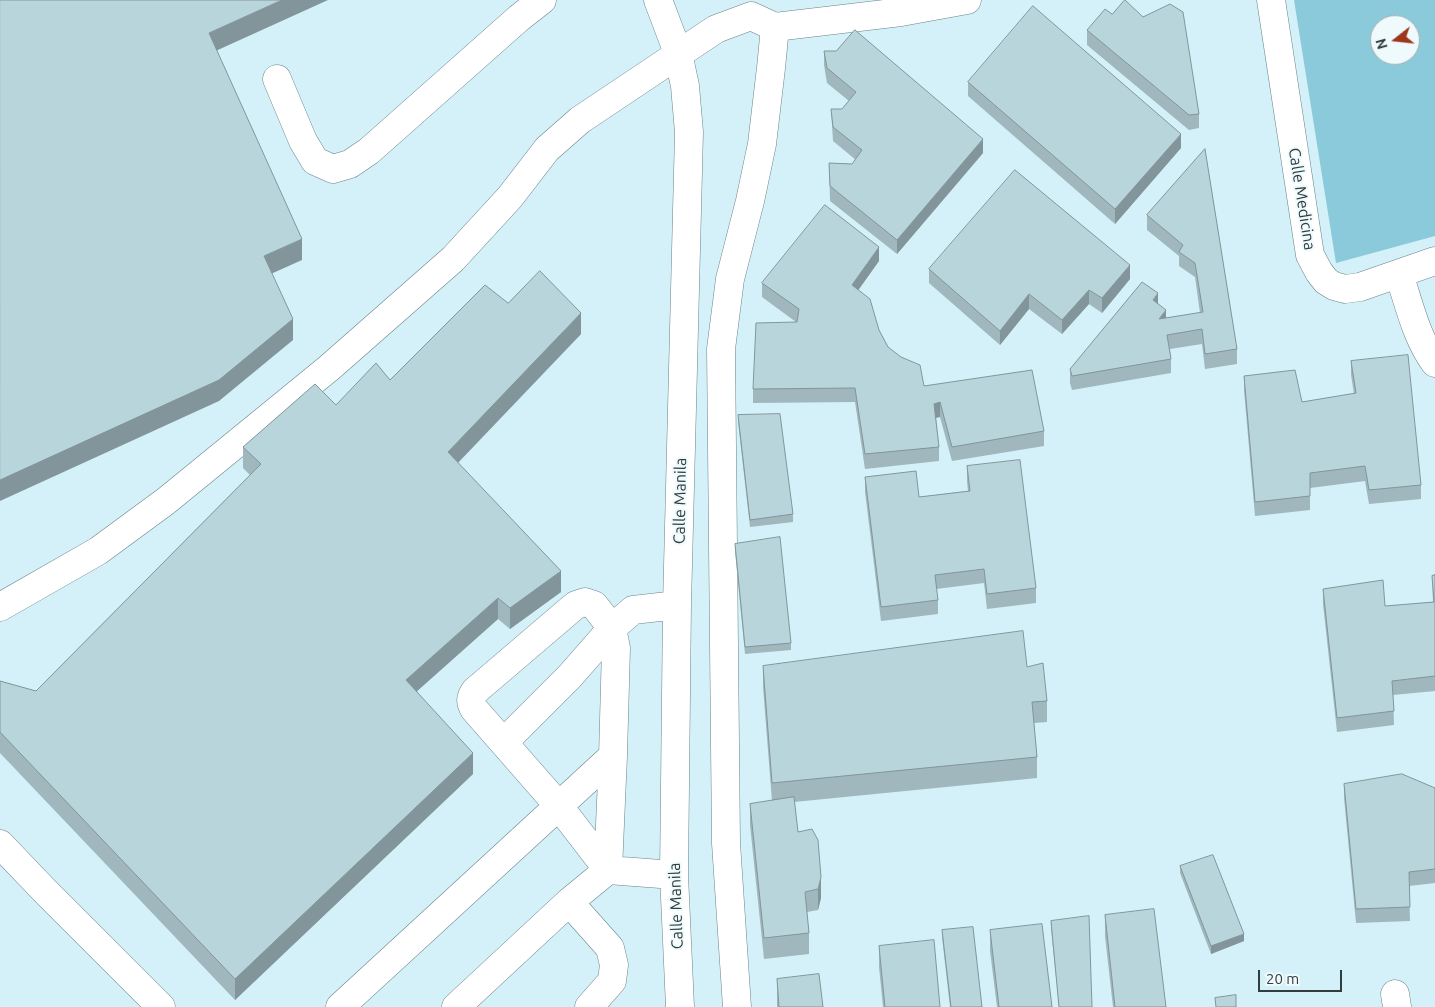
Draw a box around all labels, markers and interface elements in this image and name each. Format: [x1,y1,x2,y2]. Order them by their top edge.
north arrow [1370,15,1420,65]
text: N [1372,37,1391,51]
street label: Calle Medicina [1284,146,1320,252]
street label: Calle Manila [670,458,690,544]
street label: Calle Manila [665,862,687,950]
scale bar [1260,960,1344,992]
text: 20 m [1266,970,1299,987]

